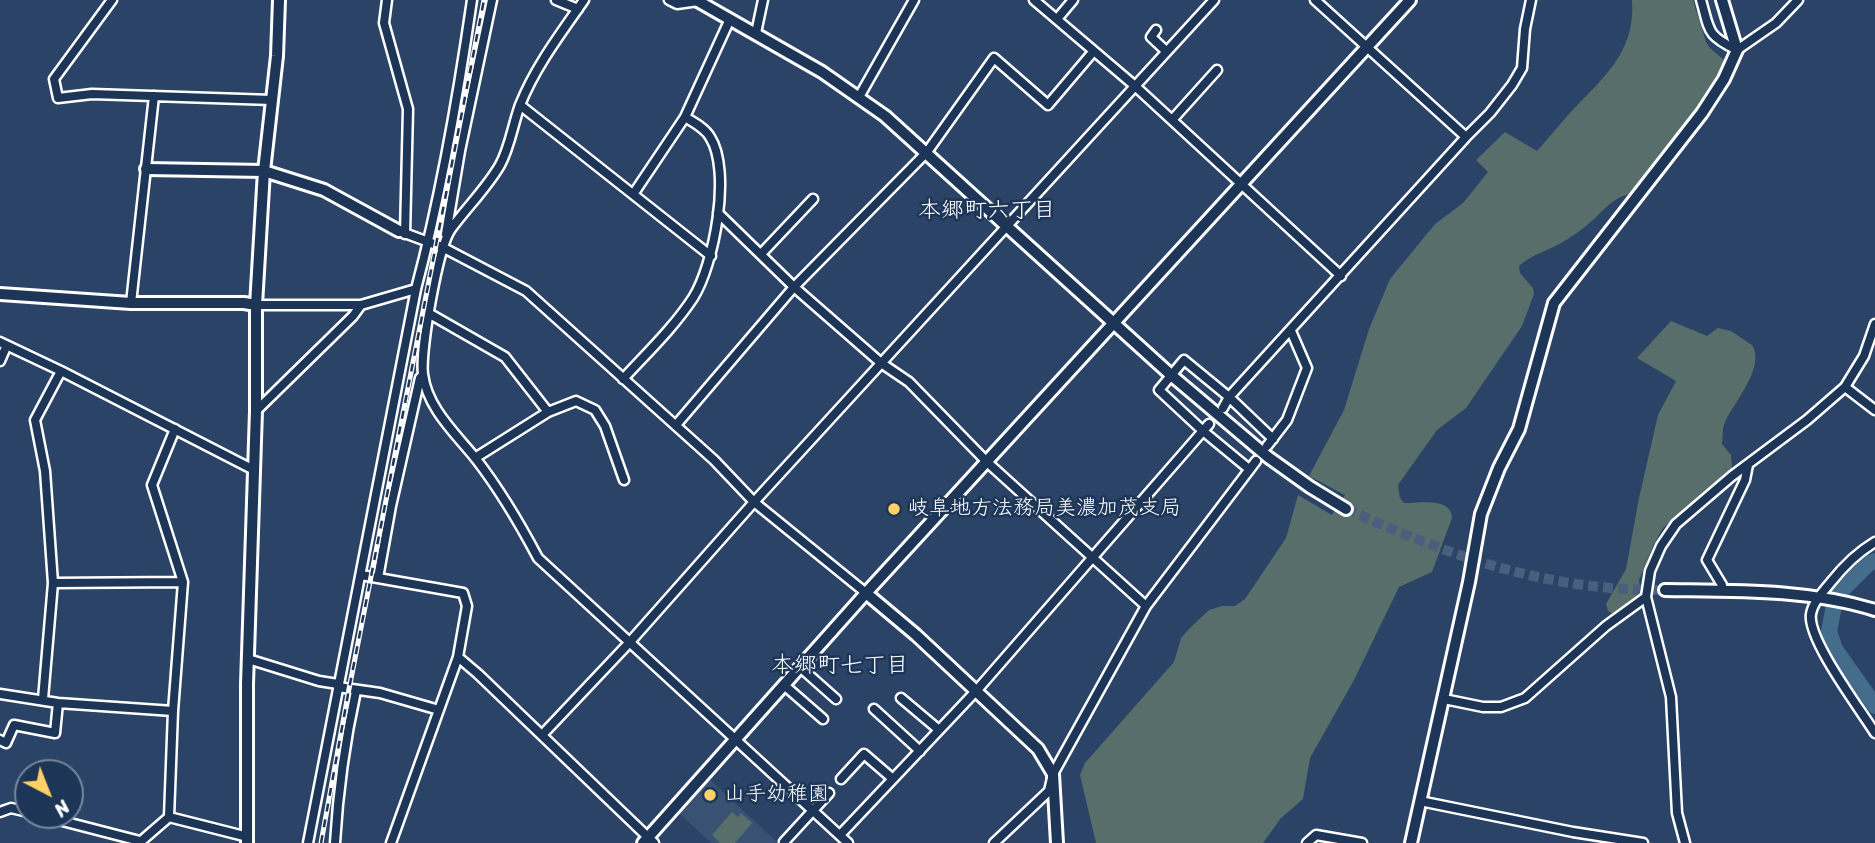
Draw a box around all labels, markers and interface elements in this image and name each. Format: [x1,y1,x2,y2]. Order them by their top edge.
district label: 本郷町六丁目 [918,197,1056,225]
place label: 岐阜地方法務局美濃加茂支局 [908,496,1181,522]
marker: 岐阜地方法務局美濃加茂支局 [886,501,902,517]
district label: 本郷町七丁目 [771,652,909,680]
north arrow [14,759,84,829]
place label: 山手幼稚園 [724,782,829,808]
marker: 山手幼稚園 [702,787,718,803]
text: N [46,792,78,825]

